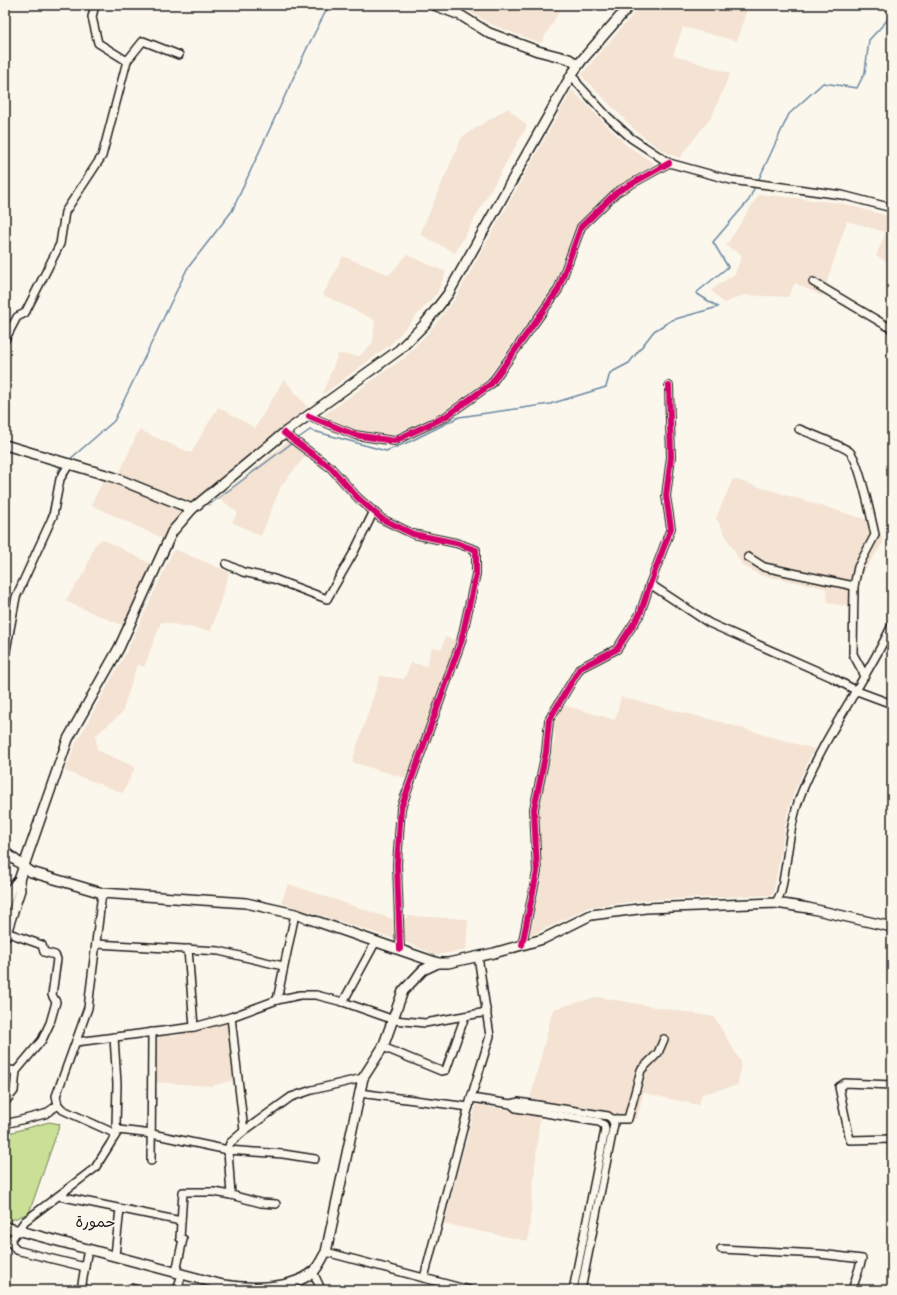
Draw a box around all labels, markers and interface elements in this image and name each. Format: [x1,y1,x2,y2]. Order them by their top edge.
district label: حمورة [76,1213,115,1231]

